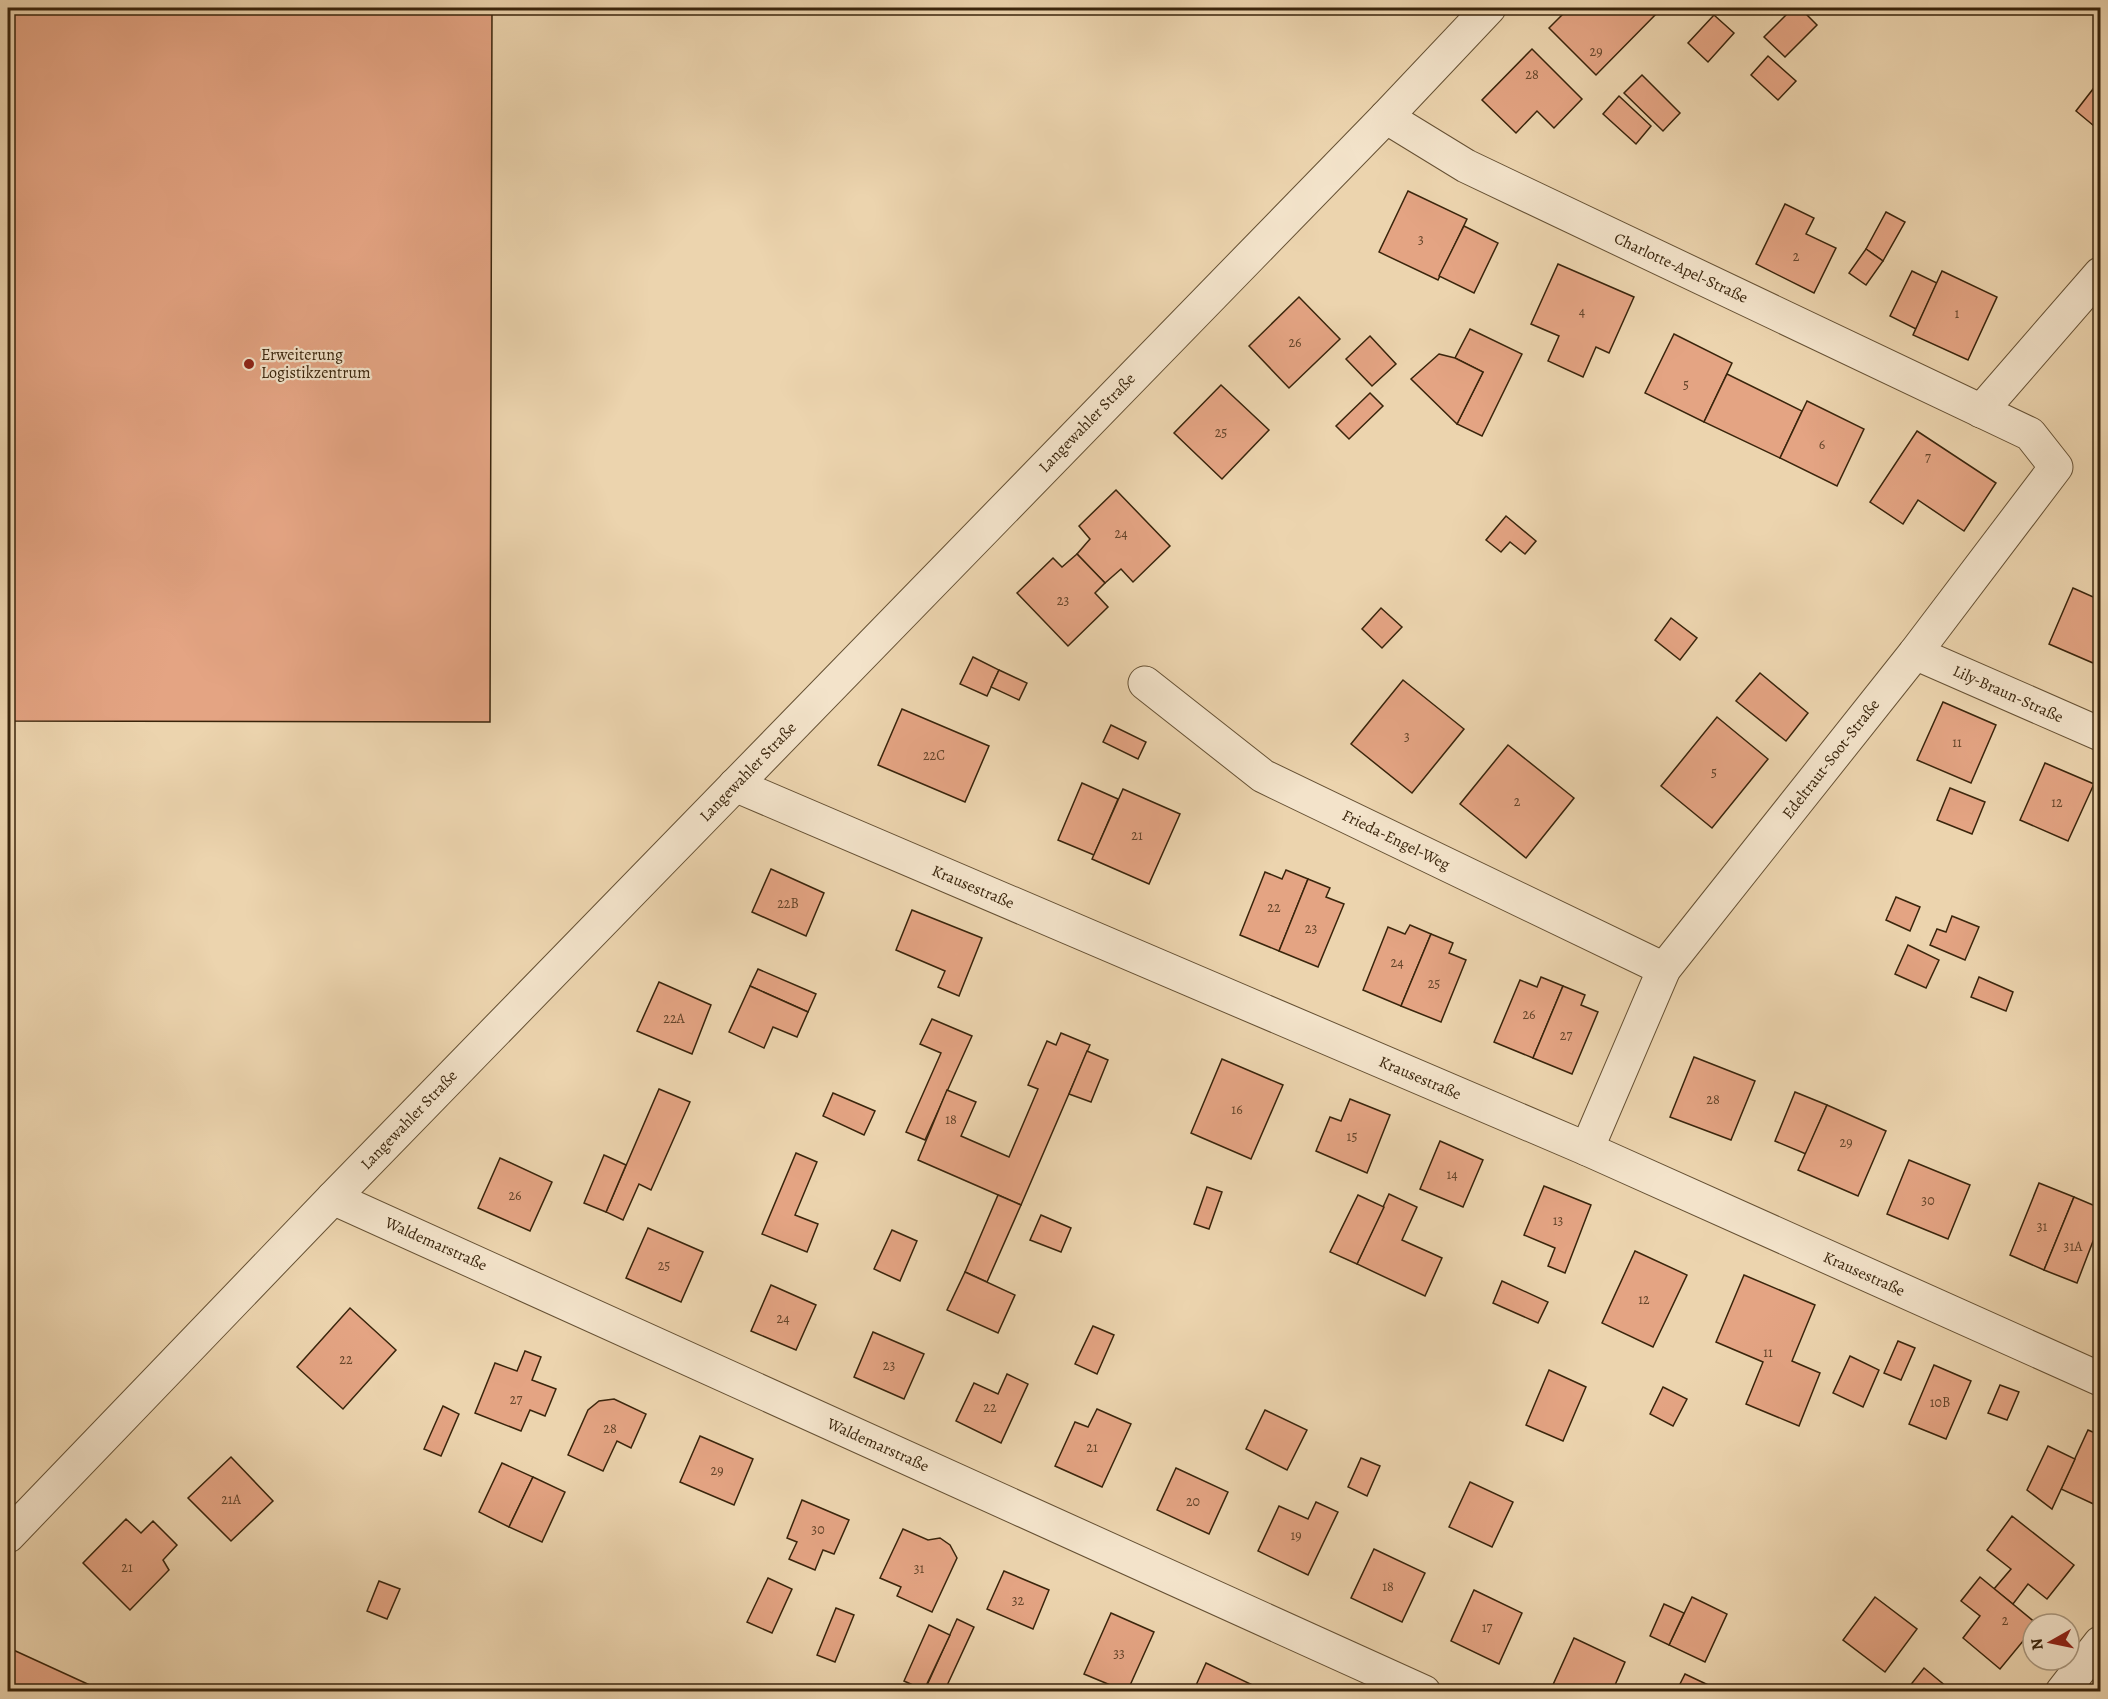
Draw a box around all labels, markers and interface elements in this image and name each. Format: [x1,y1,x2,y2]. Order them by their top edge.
house number: 29 [1589,42,1603,61]
house number: 28 [1525,65,1539,84]
street label: Charlotte-Apel-Straße [1610,227,1752,309]
house number: 3 [1418,230,1424,249]
house number: 2 [1793,247,1800,266]
house number: 4 [1579,302,1585,321]
house number: 1 [1955,304,1960,323]
house number: 26 [1288,333,1302,352]
place label: Erweiterung Logistikzentrum [261,344,370,384]
marker: Erweiterung Logistikzentrum [242,357,256,371]
street label: Langewahler Straße [1034,368,1140,478]
house number: 5 [1683,375,1689,394]
house number: 25 [1215,423,1227,442]
house number: 6 [1819,435,1825,454]
house number: 7 [1925,448,1931,467]
house number: 24 [1115,524,1128,543]
house number: 23 [1057,591,1069,610]
street label: Lily-Braun-Straße [1949,660,2067,728]
street label: Edeltraut-Soot-Straße [1777,694,1885,824]
street label: Langewahler Straße [695,717,801,827]
house number: 3 [1404,727,1410,746]
house number: 11 [1952,733,1962,752]
house number: 22C [923,746,945,765]
house number: 5 [1711,763,1717,782]
house number: 2 [1514,792,1521,811]
house number: 12 [2051,793,2063,812]
street label: Frieda-Engel-Weg [1338,804,1454,876]
house number: 21 [1131,826,1143,845]
street label: Krausestraße [928,860,1018,914]
house number: 22B [777,894,799,913]
house number: 22 [1267,898,1281,917]
house number: 23 [1305,919,1317,938]
house number: 24 [1391,953,1404,972]
house number: 25 [1428,974,1440,993]
house number: 26 [1522,1005,1536,1024]
house number: 22A [663,1009,686,1028]
house number: 27 [1560,1026,1572,1045]
street label: Krausestraße [1375,1051,1465,1105]
street label: Langewahler Straße [356,1065,462,1175]
house number: 28 [1706,1090,1720,1109]
house number: 16 [1231,1100,1243,1119]
house number: 18 [945,1110,957,1129]
house number: 15 [1347,1127,1357,1146]
house number: 29 [1839,1133,1853,1152]
house number: 14 [1446,1165,1458,1184]
house number: 26 [508,1186,522,1205]
house number: 30 [1921,1191,1935,1210]
street label: Waldemarstraße [381,1211,490,1276]
house number: 13 [1553,1211,1563,1230]
house number: 31 [2037,1217,2048,1236]
house number: 31A [2064,1237,2083,1256]
street label: Krausestraße [1820,1246,1908,1302]
house number: 25 [658,1256,670,1275]
house number: 12 [1638,1290,1650,1309]
house number: 24 [777,1309,790,1328]
house number: 11 [1763,1343,1773,1362]
house number: 22 [339,1350,353,1369]
house number: 23 [883,1356,895,1375]
house number: 27 [510,1390,522,1409]
house number: 10B [1930,1393,1950,1412]
house number: 22 [983,1398,997,1417]
street label: Waldemarstraße [823,1412,932,1477]
house number: 28 [603,1419,617,1438]
house number: 21 [1086,1438,1098,1457]
house number: 29 [710,1461,724,1480]
house number: 21A [221,1490,242,1509]
house number: 20 [1186,1492,1200,1511]
house number: 30 [811,1520,825,1539]
house number: 19 [1290,1526,1302,1545]
house number: 21 [121,1558,133,1577]
house number: 31 [914,1559,925,1578]
house number: 18 [1382,1577,1394,1596]
house number: 32 [1012,1591,1025,1610]
house number: 2 [2002,1611,2009,1630]
north arrow [2021,1612,2081,1672]
house number: 17 [1482,1618,1492,1637]
text: N [2025,1636,2049,1652]
house number: 33 [1113,1644,1125,1663]

